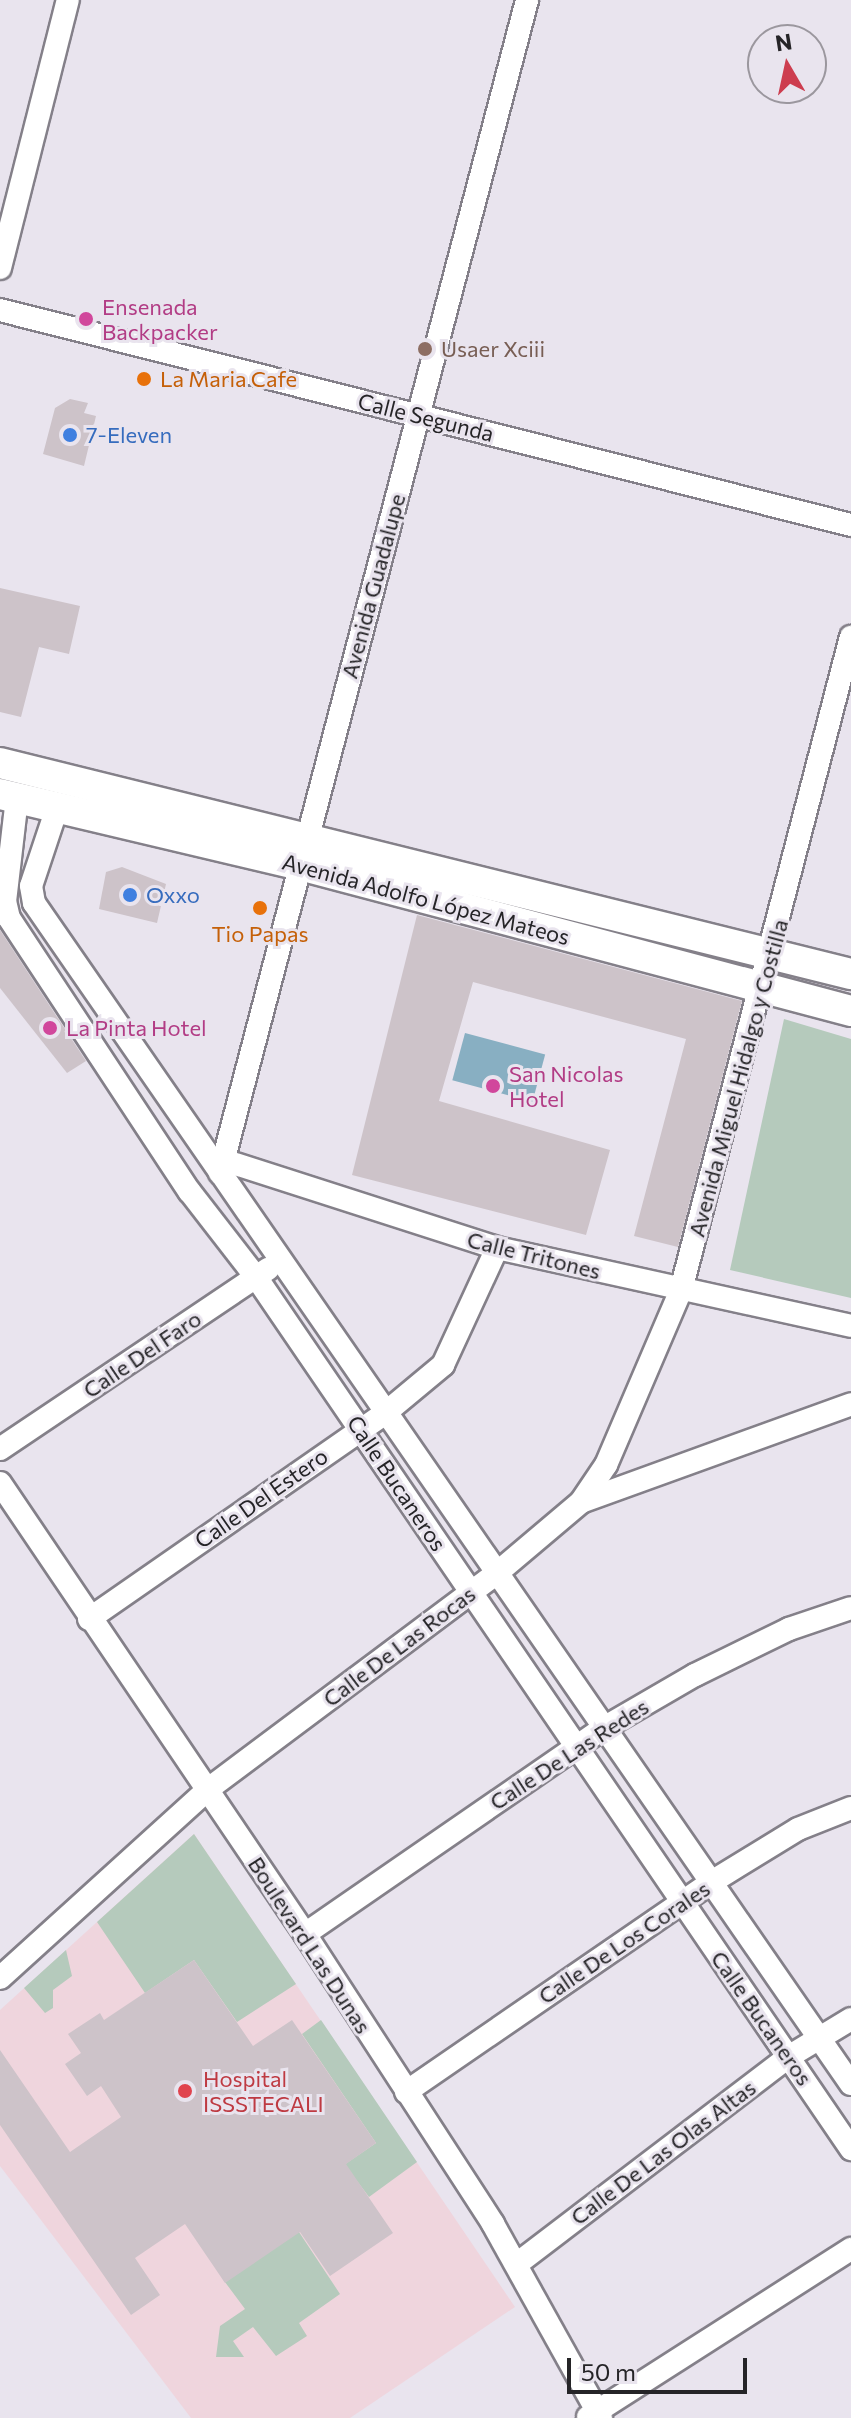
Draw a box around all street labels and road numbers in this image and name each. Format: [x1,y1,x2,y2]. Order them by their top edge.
street label: Calle Segunda [355,387,497,447]
street label: Avenida Guadalupe [336,491,410,681]
street label: Avenida Adolfo López Mateos [279,848,573,950]
street label: Avenida Miguel Hidalgo y Costilla [683,916,793,1240]
street label: Calle Tritones [465,1226,603,1284]
street label: Calle Del Faro [78,1305,206,1403]
street label: Calle Bucaneros [342,1410,452,1556]
street label: Calle Del Estero [189,1442,333,1554]
street label: Calle De Las Rocas [318,1580,480,1712]
street label: Calle De Las Redes [485,1693,653,1815]
street label: Boulevard Las Dunas [243,1852,377,2038]
street label: Calle De Los Corales [533,1875,715,2009]
street label: Calle Bucaneros [706,1946,818,2090]
street label: Calle De Las Olas Altas [565,2074,761,2230]

